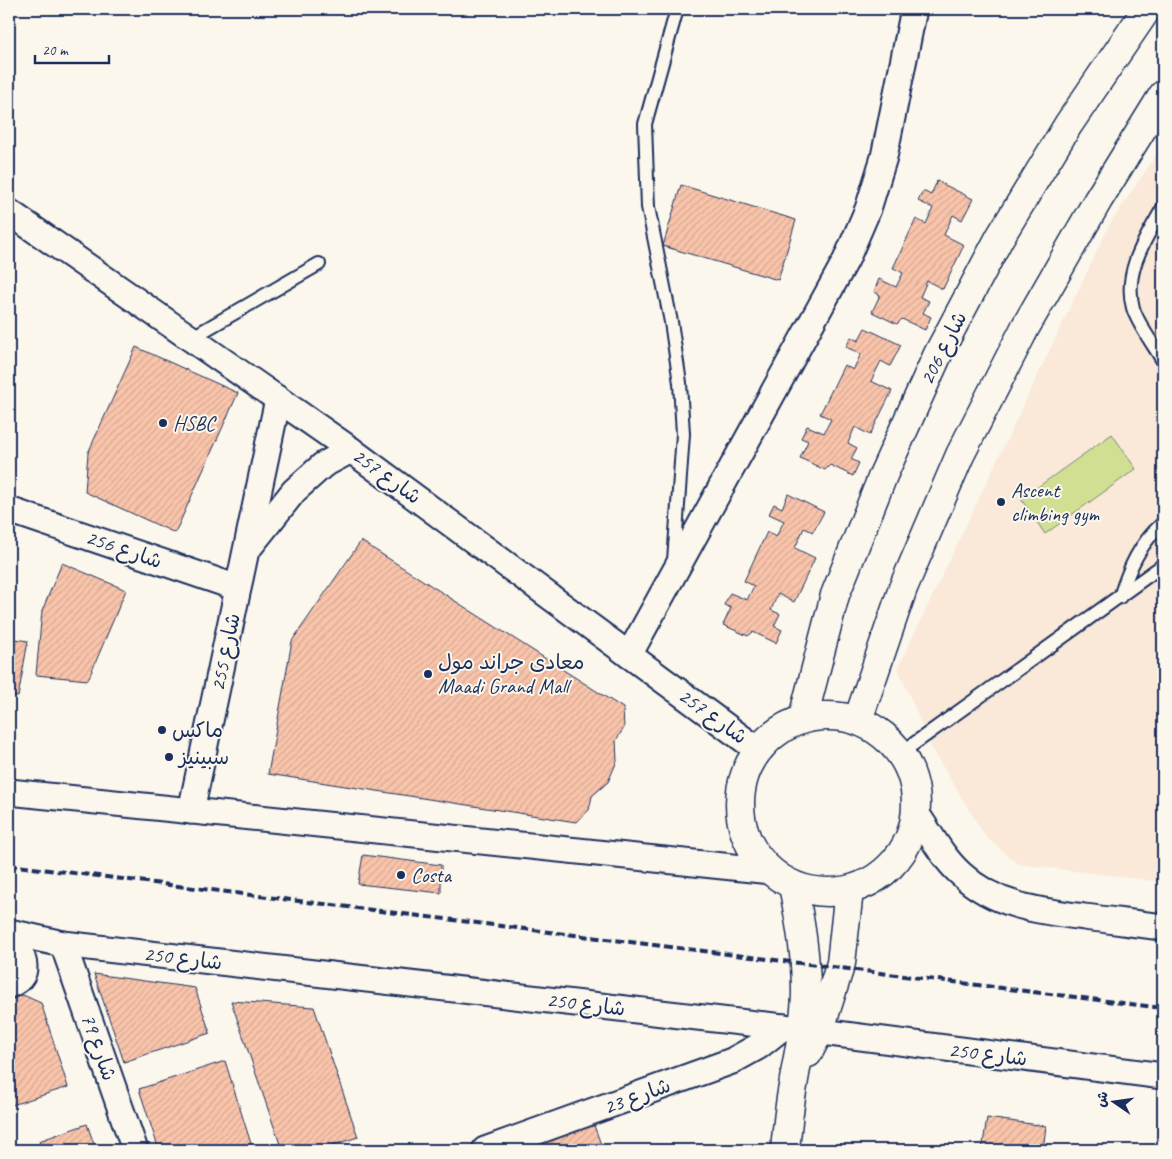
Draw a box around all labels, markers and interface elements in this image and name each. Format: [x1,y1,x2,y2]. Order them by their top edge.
scale bar [35,32,109,64]
text: 20 m [42,41,69,60]
street label: شارع 206 [914,307,974,390]
place label: HSBC [173,410,217,436]
marker: HSBC [157,417,169,429]
street label: شارع 257 [346,442,427,511]
place label: Ascent climbing gym [1011,477,1100,527]
marker: Ascent climbing gym [995,496,1007,508]
street label: شارع 256 [82,524,166,576]
street label: شارع 255 [204,611,248,694]
place label: معادى جراند مول Maadi Grand Mall [438,649,584,699]
marker: معادى جراند مول Maadi Grand Mall [422,668,434,680]
street label: شارع 257 [672,682,753,751]
place label: ماكس [172,717,223,743]
marker: ماكس [156,724,168,736]
place label: سبينيز [177,744,229,770]
marker: سبينيز [163,751,175,763]
place label: Costa [411,862,452,888]
marker: Costa [395,869,407,881]
street label: شارع 250 [142,940,224,978]
street label: شارع 250 [545,986,627,1024]
street label: شارع 79 [74,1010,123,1085]
street label: شارع 250 [947,1036,1029,1074]
street label: شارع 23 [600,1072,675,1122]
north arrow [1090,1076,1140,1126]
text: ش [1092,1090,1112,1109]

